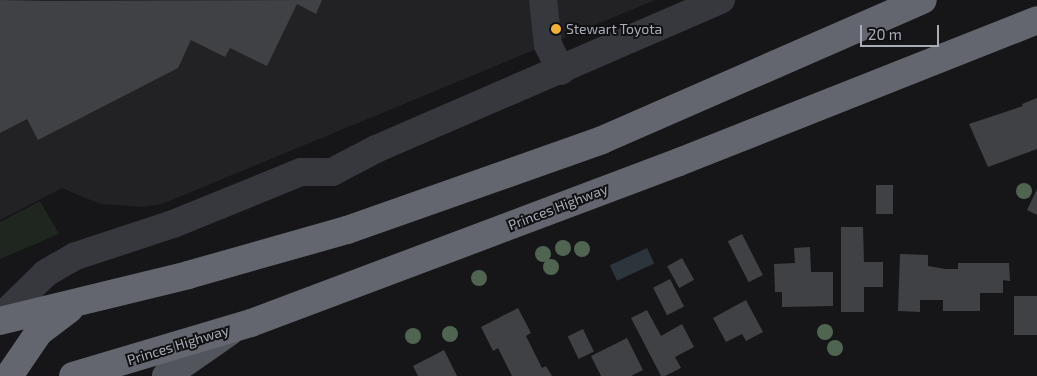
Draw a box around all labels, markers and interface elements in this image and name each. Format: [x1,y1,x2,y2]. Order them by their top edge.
scale bar [862,15,941,47]
place label: Stewart Toyota [566,21,663,37]
marker: Stewart Toyota [550,23,562,35]
text: 20 m [868,25,902,43]
street label: Princes Highway [506,180,610,234]
street label: Princes Highway [125,322,231,368]

